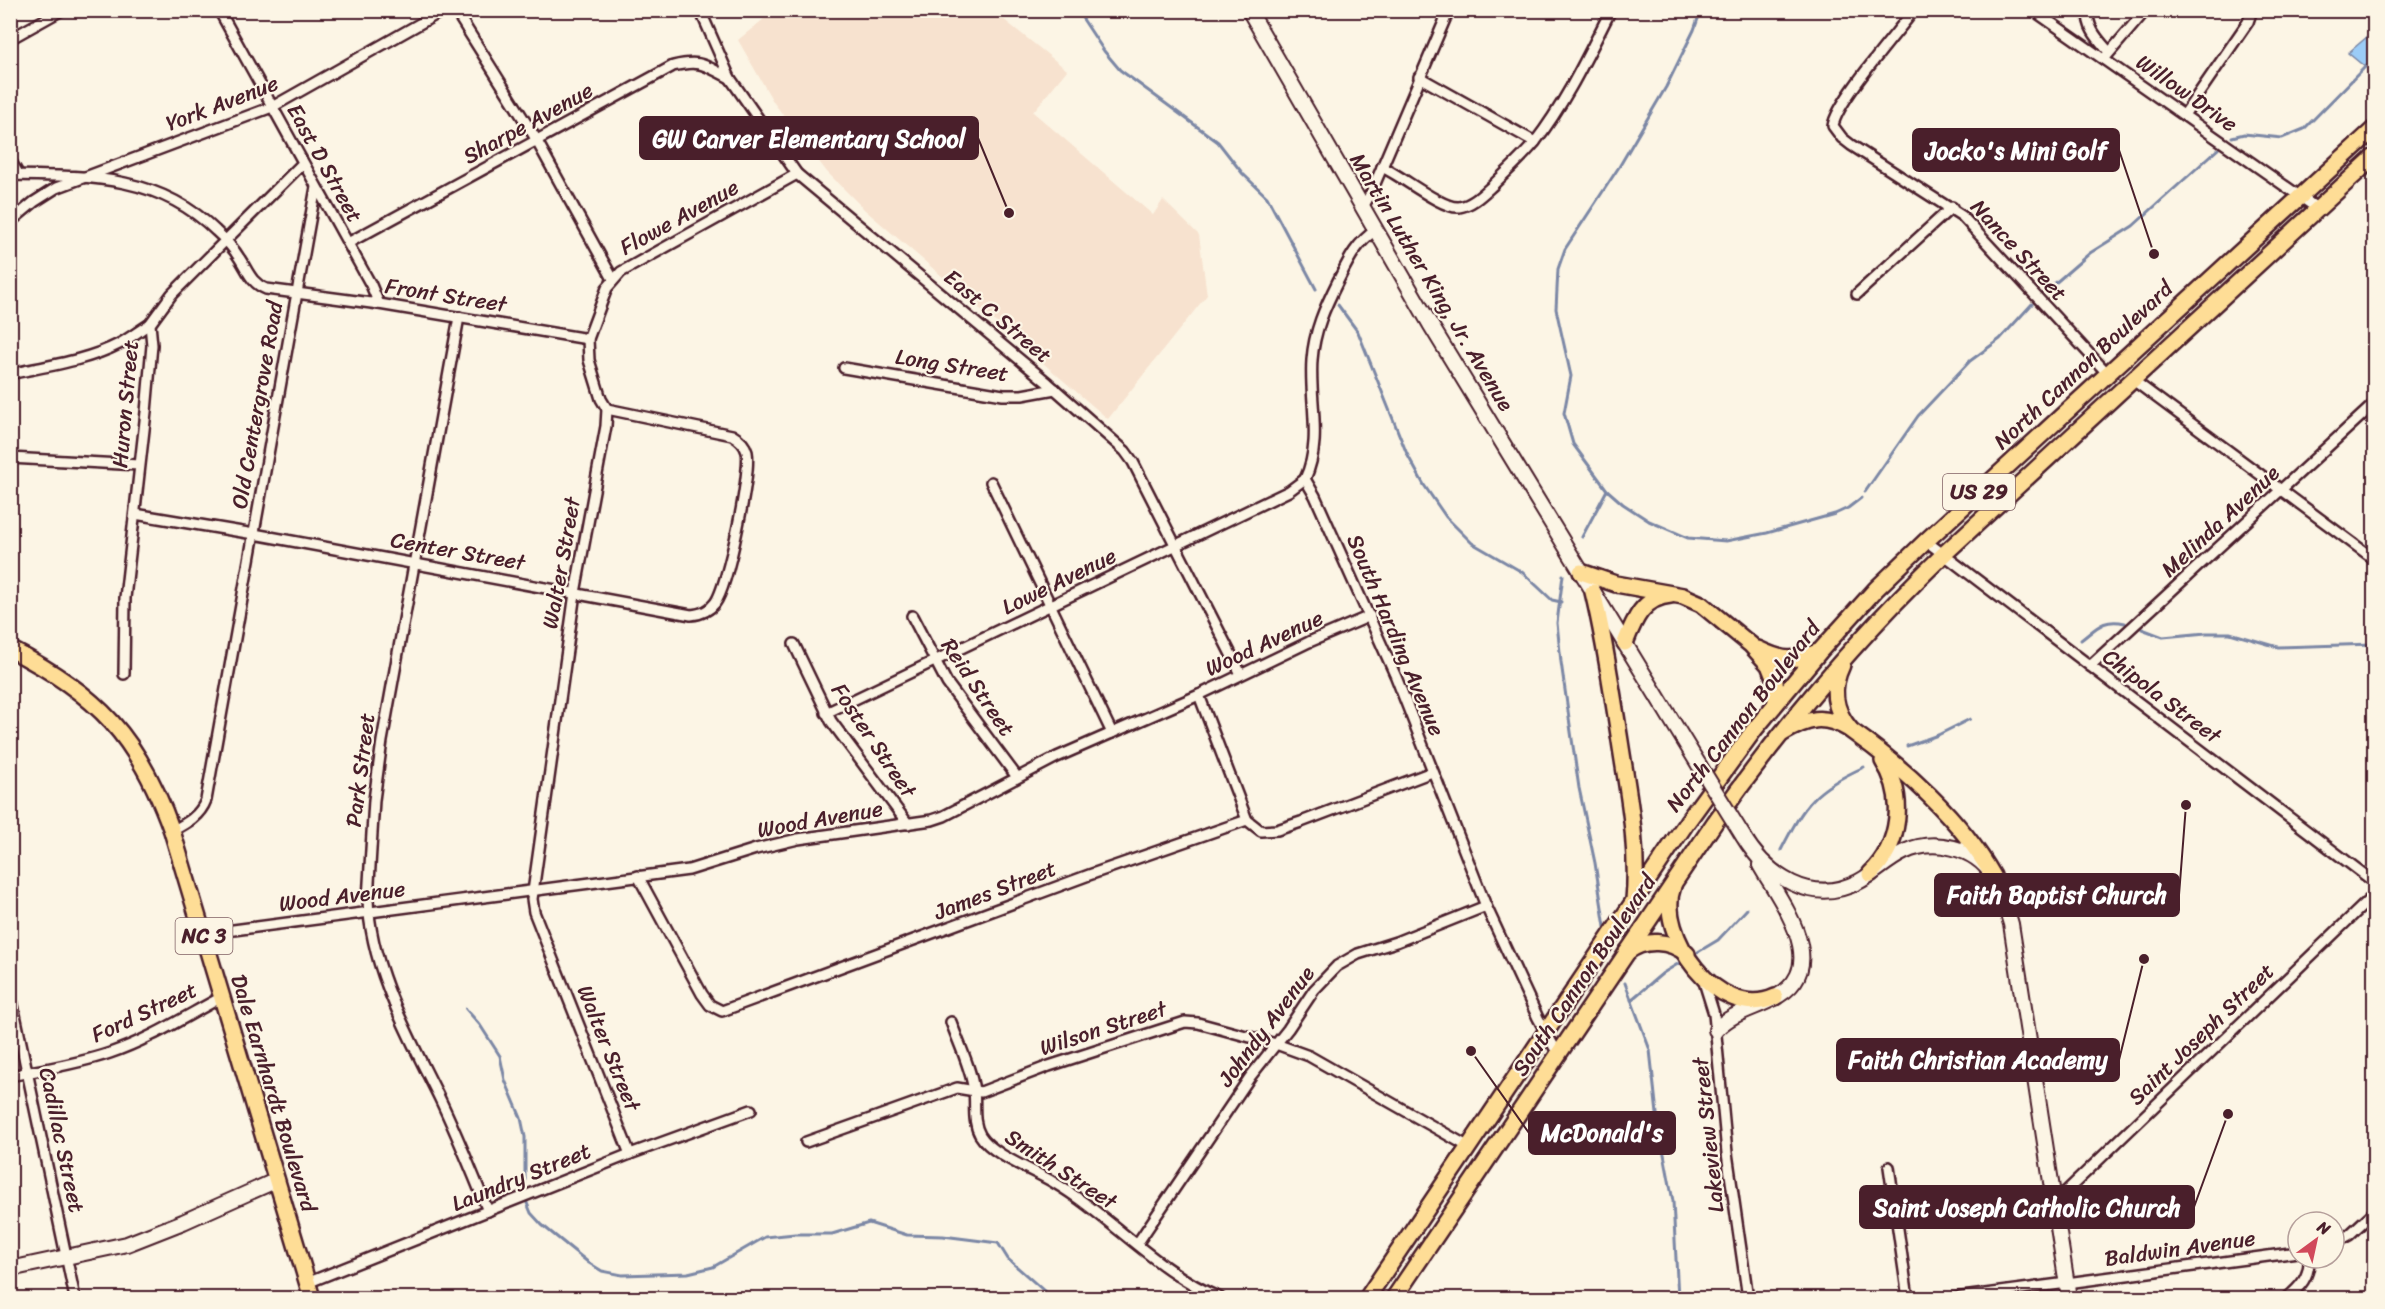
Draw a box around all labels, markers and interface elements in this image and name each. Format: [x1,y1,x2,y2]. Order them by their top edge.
street label: Willow Drive [2128,43,2246,143]
street label: York Avenue [160,64,284,142]
street label: Sharpe Avenue [455,71,601,175]
street label: East D Street [276,96,374,230]
callout: GW Carver Elementary School [640,117,978,159]
text: GW Carver Elementary School [652,118,967,160]
callout: Jocko's Mini Golf [1913,129,2119,171]
text: Jocko's Mini Golf [1923,130,2110,172]
street label: Martin Luther King, Jr. Avenue [1339,145,1525,419]
street label: Flowe Avenue [612,168,746,266]
street label: Nance Street [1961,189,2078,311]
street label: East C Street [935,259,1061,374]
street label: Front Street [382,266,511,324]
street label: North Cannon Boulevard [1984,270,2183,459]
street label: Old Centergrove Road [220,297,295,512]
street label: Long Street [893,337,1012,393]
street label: Huron Street [100,338,150,470]
street label: Melinda Avenue [2151,455,2289,587]
road number: US 29 [1943,474,2015,510]
street label: Walter Street [530,493,592,632]
street label: Center Street [388,520,529,582]
street label: South Harding Avenue [1336,528,1456,742]
street label: Lowe Avenue [995,536,1123,626]
street label: Wood Avenue [1198,599,1330,687]
street label: North Cannon Boulevard [1655,610,1832,821]
street label: Reid Street [931,630,1026,745]
street label: Chipola Street [2094,638,2231,755]
street label: Foster Street [821,674,928,807]
street label: Park Street [334,710,386,829]
street label: Wood Avenue [754,789,886,849]
street label: James Street [927,849,1062,932]
street label: South Cannon Boulevard [1501,865,1667,1084]
street label: Wood Avenue [277,869,407,923]
callout: Faith Baptist Church [1935,874,2179,916]
text: Faith Baptist Church [1946,874,2167,916]
road number: NC 3 [176,918,232,954]
street label: Saint Joseph Street [2118,953,2284,1115]
street label: Johndy Avenue [1207,956,1325,1096]
street label: Dale Earnhardt Boulevard [219,969,329,1218]
street label: Ford Street [84,970,204,1054]
street label: Walter Street [566,979,652,1118]
street label: Wilson Street [1034,989,1173,1067]
callout: Faith Christian Academy [1837,1039,2119,1081]
text: Faith Christian Academy [1847,1039,2108,1081]
street label: Lakeview Street [1680,1054,1736,1215]
street label: Cadillac Street [28,1064,96,1217]
callout: McDonald's [1529,1112,1675,1154]
text: McDonald's [1540,1112,1664,1154]
street label: Smith Street [997,1118,1126,1221]
street label: Laundry Street [445,1131,597,1223]
callout: Saint Joseph Catholic Church [1860,1186,2194,1228]
text: Saint Joseph Catholic Church [1872,1187,2181,1229]
north arrow [2286,1210,2346,1270]
text: N [2311,1212,2337,1244]
street label: Baldwin Avenue [2102,1218,2258,1278]

